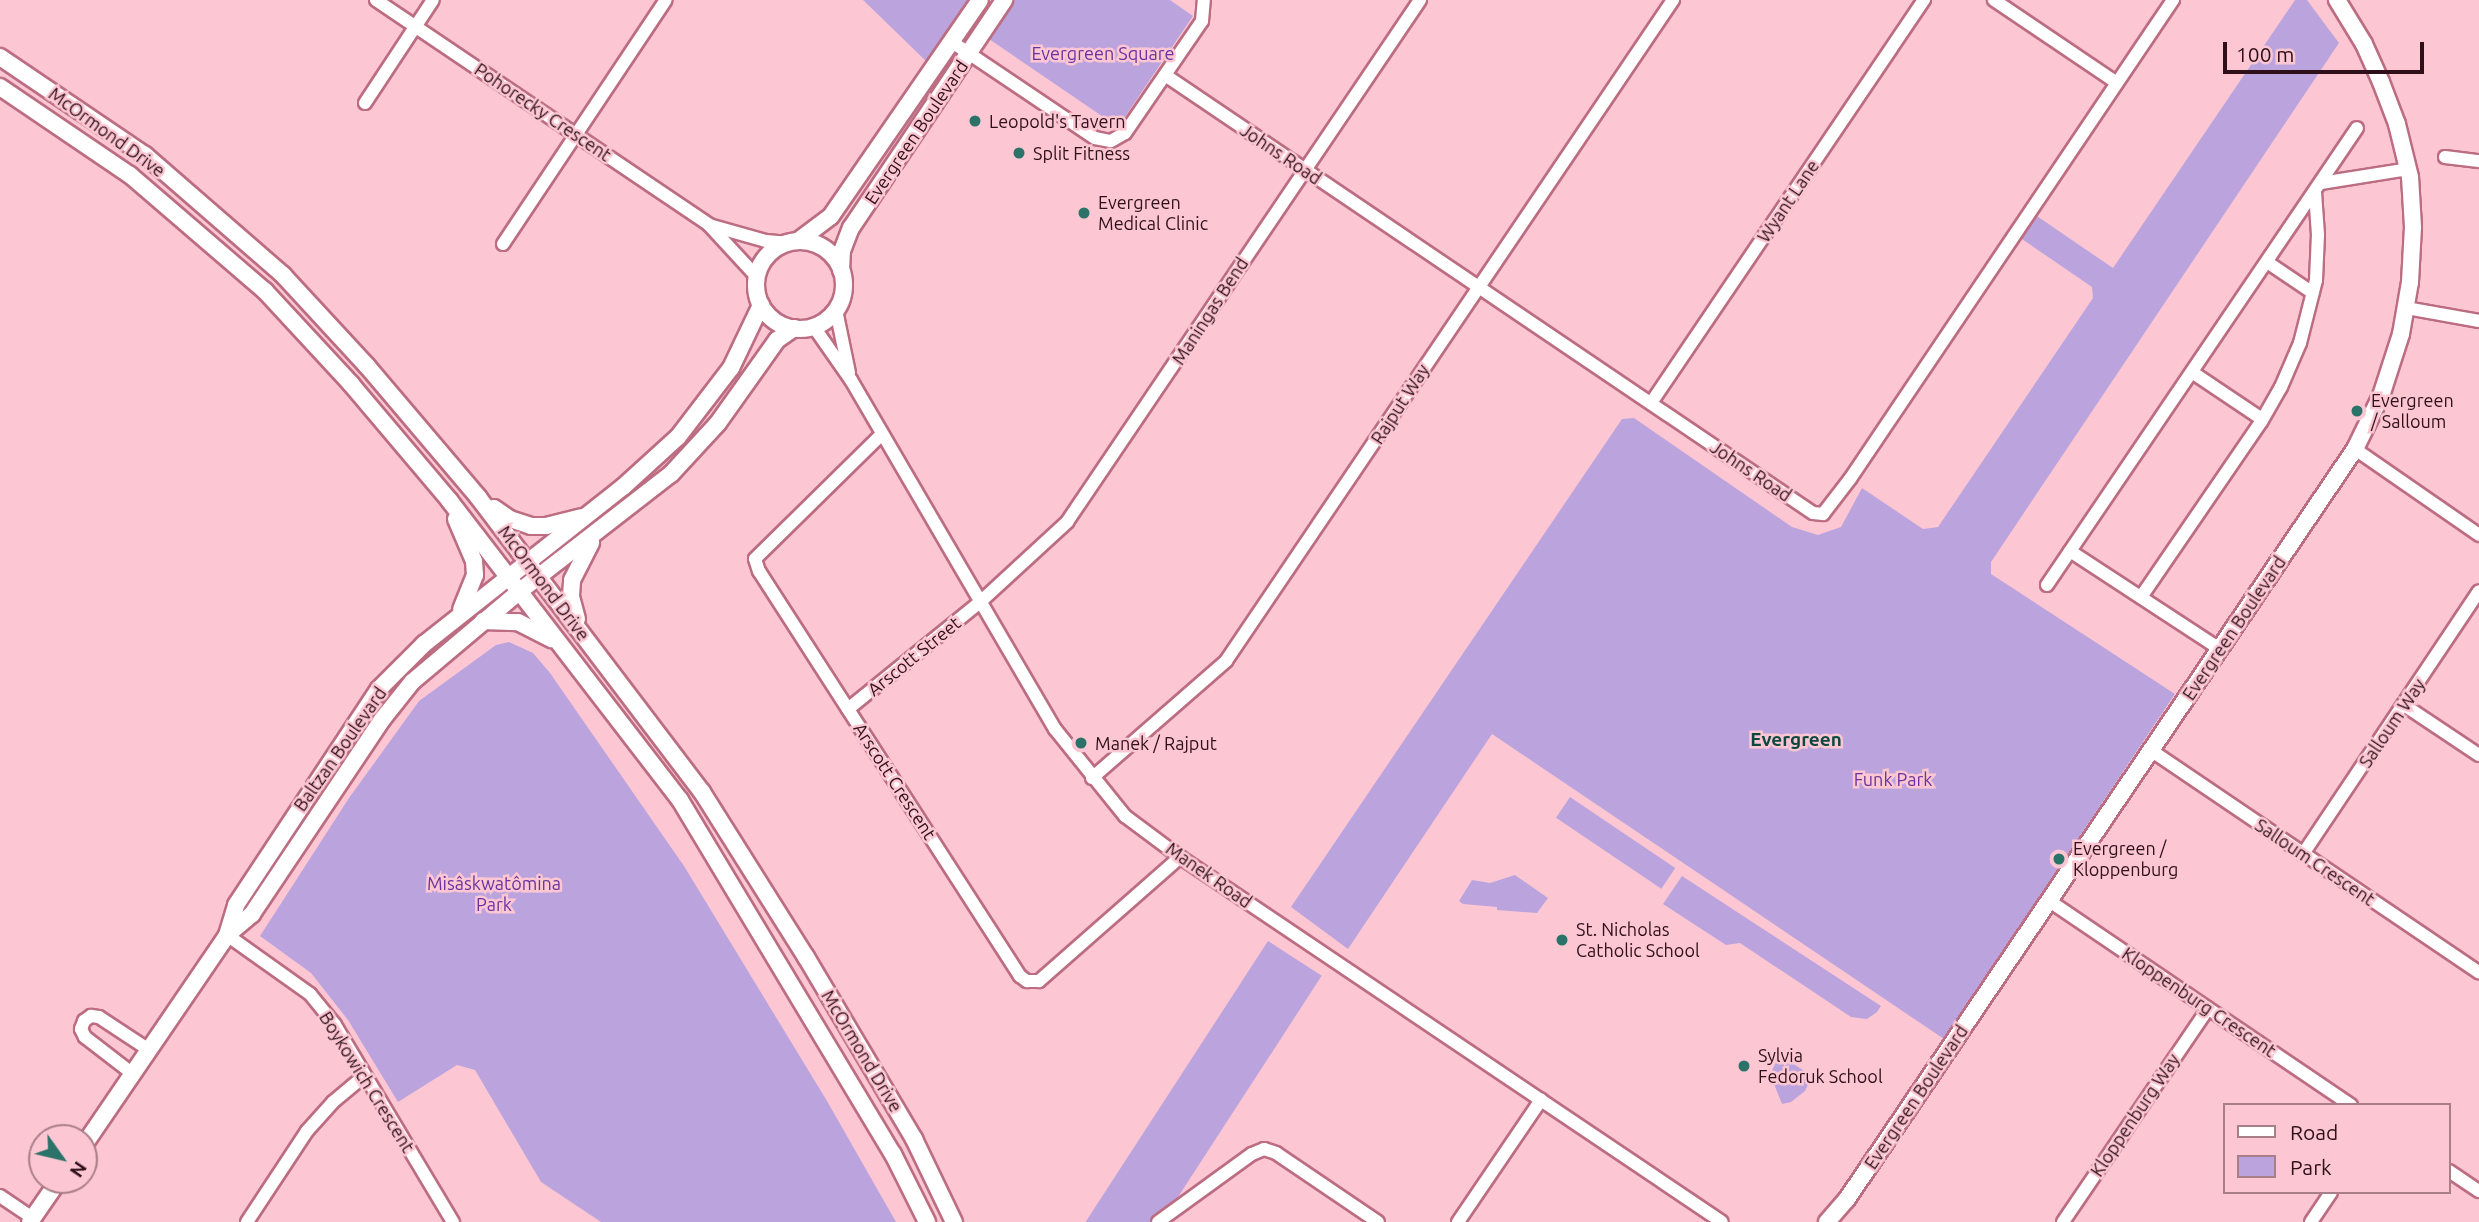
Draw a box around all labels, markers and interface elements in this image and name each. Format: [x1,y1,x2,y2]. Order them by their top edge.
scale bar [2227,28,2428,72]
park label: Evergreen Square [1031,42,1175,64]
text: 100 m [2236,42,2294,66]
street label: Evergreen Boulevard [860,56,972,208]
street label: Pohorecky Crescent [471,58,615,166]
street label: McOrmond Drive [45,83,169,181]
place label: Leopold's Tavern [989,110,1126,132]
marker: Leopold's Tavern [967,113,983,129]
street label: Johns Road [1236,119,1326,189]
place label: Split Fitness [1033,142,1130,164]
marker: Split Fitness [1011,145,1027,161]
street label: Wyant Lane [1753,156,1823,246]
place label: Evergreen Medical Clinic [1098,192,1208,234]
marker: Evergreen Medical Clinic [1076,205,1092,221]
street label: Maningas Bend [1167,253,1253,369]
street label: Rajput Way [1366,360,1434,448]
place label: Evergreen / Salloum [2371,390,2454,432]
marker: Evergreen / Salloum [2349,403,2365,419]
street label: Johns Road [1706,436,1796,506]
street label: McOrmond Drive [494,521,594,645]
street label: Evergreen Boulevard [2178,552,2290,704]
street label: Arscott Street [863,612,965,700]
street label: Salloum Way [2354,674,2430,772]
street label: Baltzan Boulevard [289,683,391,815]
street label: Arscott Crescent [849,719,941,843]
district label: Evergreen [1750,729,1842,751]
place label: Manek / Rajput [1095,732,1217,754]
marker: Manek / Rajput [1073,735,1089,751]
park label: Funk Park [1854,768,1932,790]
street label: Salloum Crescent [2251,814,2379,910]
street label: Manek Road [1162,838,1256,912]
place label: Evergreen / Kloppenburg [2073,838,2178,880]
marker: Evergreen / Kloppenburg [2051,851,2067,867]
park label: Misâskwatômina Park [427,873,561,916]
place label: St. Nicholas Catholic School [1576,919,1700,962]
marker: St. Nicholas Catholic School [1554,932,1570,948]
street label: Kloppenburg Crescent [2118,943,2280,1061]
street label: McOrmond Drive [817,986,907,1116]
street label: Boykowich Crescent [315,1008,419,1156]
street label: Evergreen Boulevard [1860,1021,1972,1173]
place label: Sylvia Fedoruk School [1758,1045,1883,1088]
street label: Kloppenburg Way [2086,1049,2184,1181]
marker: Sylvia Fedoruk School [1736,1058,1752,1074]
legend [2224,1103,2451,1194]
text: Road [2290,1120,2338,1144]
north arrow [28,1124,98,1194]
text: Park [2290,1155,2332,1179]
text: N [66,1158,92,1182]

